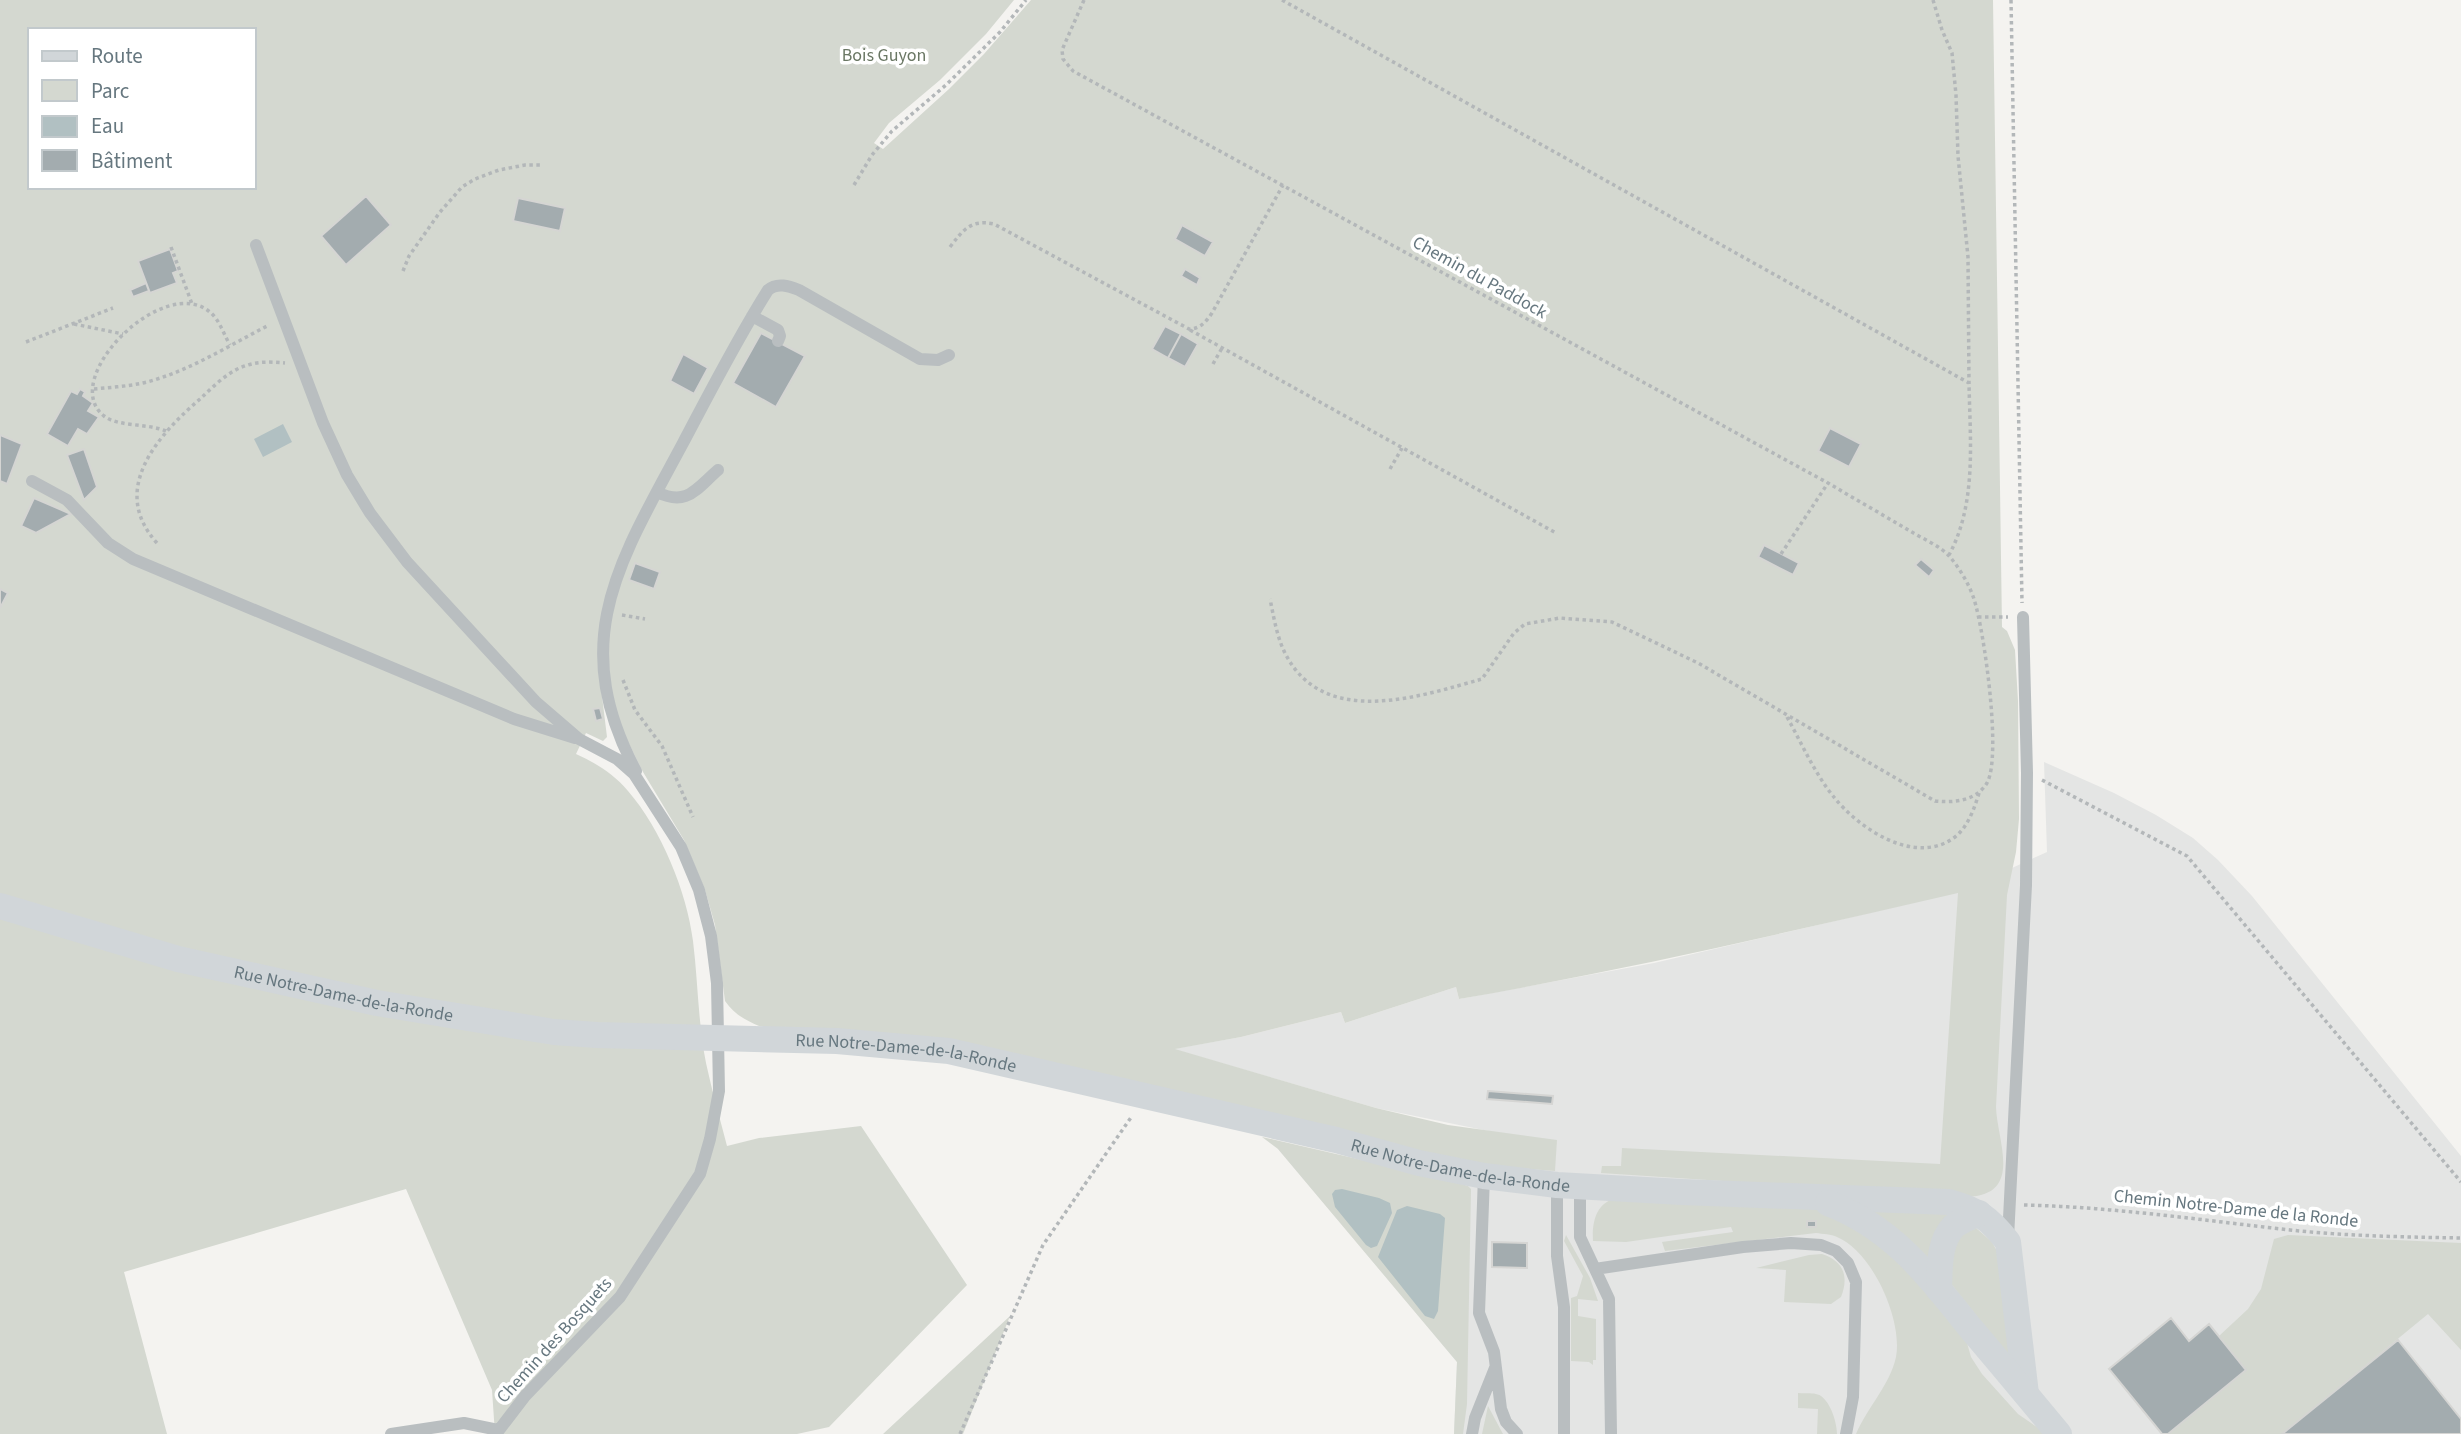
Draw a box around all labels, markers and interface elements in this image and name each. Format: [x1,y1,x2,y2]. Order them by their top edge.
legend [28,28,256,189]
text: Route [91,41,143,71]
park label: Bois Guyon [842,43,926,68]
text: Parc [91,76,130,106]
text: Eau [91,111,124,141]
text: Bâtiment [91,146,172,176]
street label: Chemin du Paddock [1408,230,1552,325]
street label: Rue Notre-Dame-de-la-Ronde [232,960,455,1028]
street label: Rue Notre-Dame-de-la-Ronde [795,1028,1019,1079]
street label: Rue Notre-Dame-de-la-Ronde [1348,1133,1571,1199]
street label: Chemin Notre-Dame de la Ronde [2112,1183,2359,1234]
street label: Chemin des Bosquets [491,1272,618,1409]

